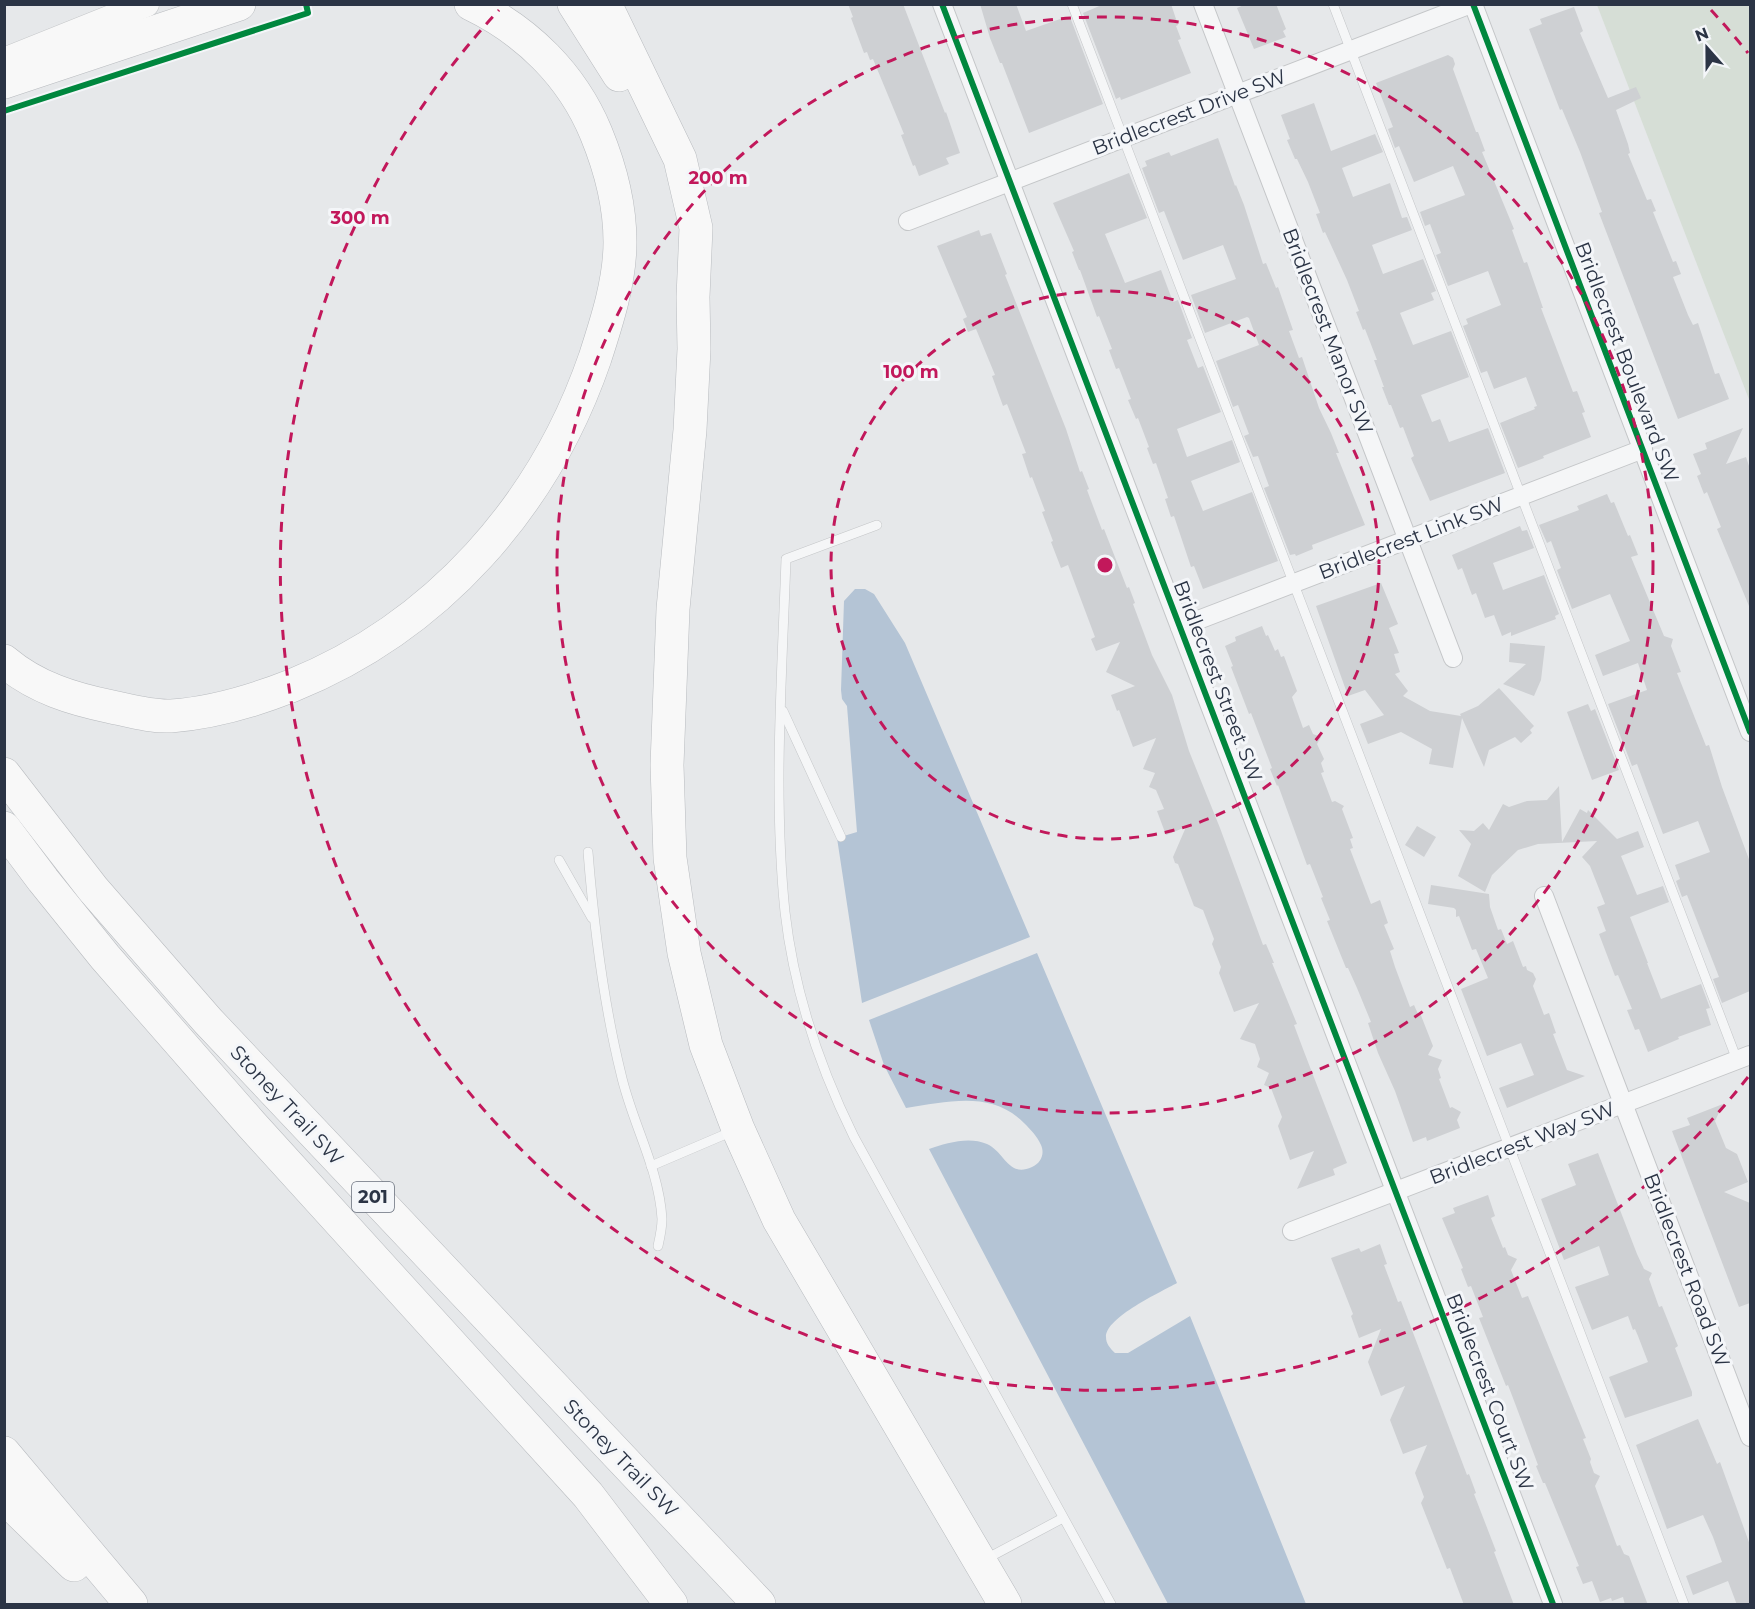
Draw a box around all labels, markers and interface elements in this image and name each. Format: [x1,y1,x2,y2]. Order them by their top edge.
north arrow [1677,18,1737,78]
text: N [1692,23,1711,46]
street label: Bridlecrest Drive SW [1089,64,1289,160]
text: 200 m [688,167,748,189]
text: 300 m [329,207,390,229]
street label: Bridlecrest Manor SW [1278,225,1378,437]
street label: Bridlecrest Boulevard SW [1570,239,1684,485]
text: 100 m [883,361,939,383]
street label: Bridlecrest Link SW [1315,492,1507,584]
centre of rings [1095,555,1115,575]
street label: Bridlecrest Street SW [1168,577,1268,785]
street label: Stoney Trail SW [225,1040,349,1170]
street label: Bridlecrest Way SW [1426,1097,1618,1189]
street label: Bridlecrest Road SW [1639,1170,1735,1370]
road number: 201 [352,1182,394,1212]
street label: Bridlecrest Court SW [1441,1290,1539,1494]
street label: Stoney Trail SW [559,1394,683,1522]

